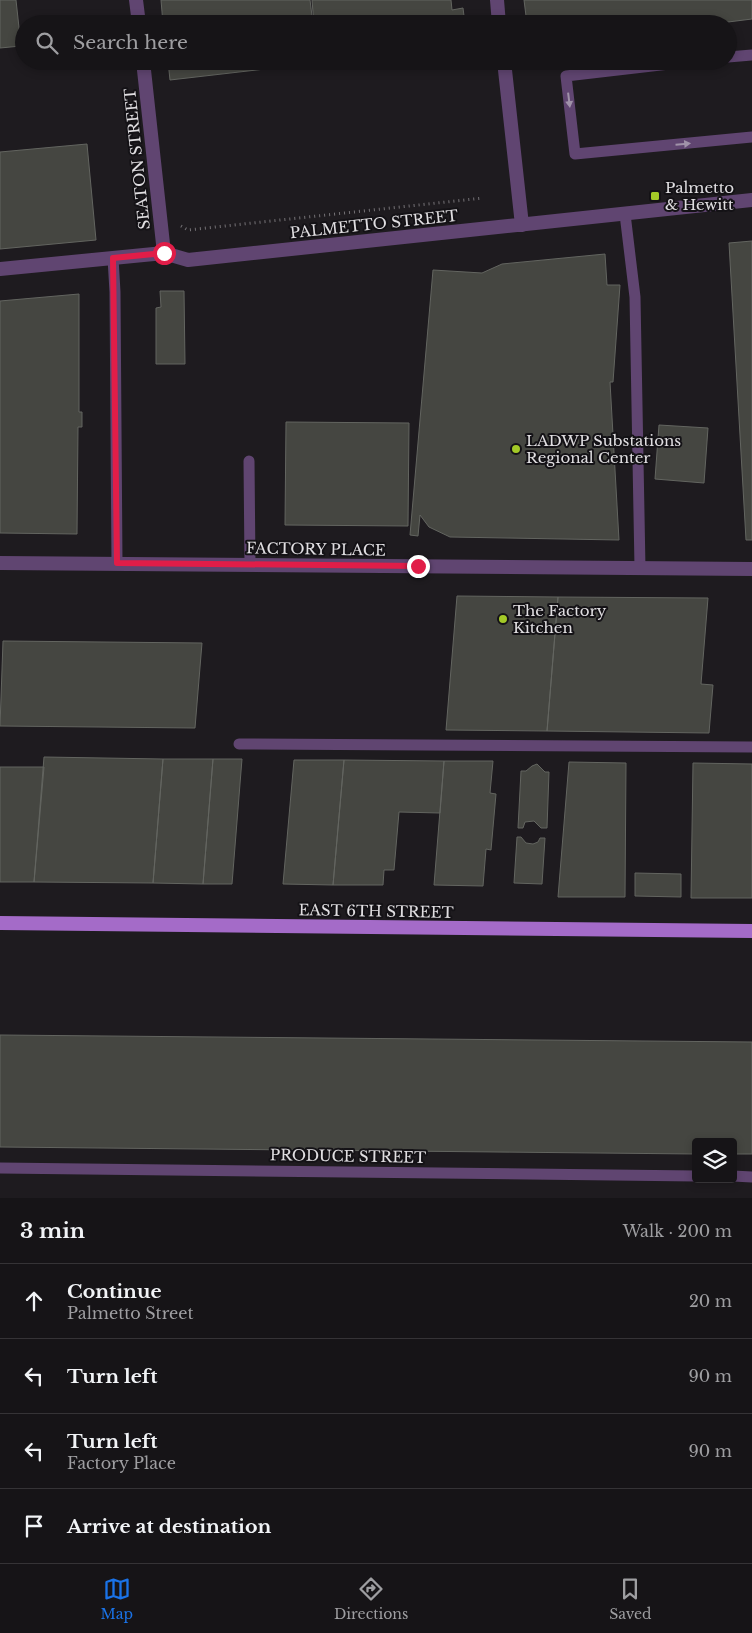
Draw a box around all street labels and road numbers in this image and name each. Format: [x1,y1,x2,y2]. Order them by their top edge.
street label: SEATON STREET [120,87,154,231]
street label: PALMETTO STREET [289,206,459,242]
street label: FACTORY PLACE [246,538,386,560]
street label: EAST 6TH STREET [298,900,454,922]
street label: PRODUCE STREET [270,1145,426,1167]

